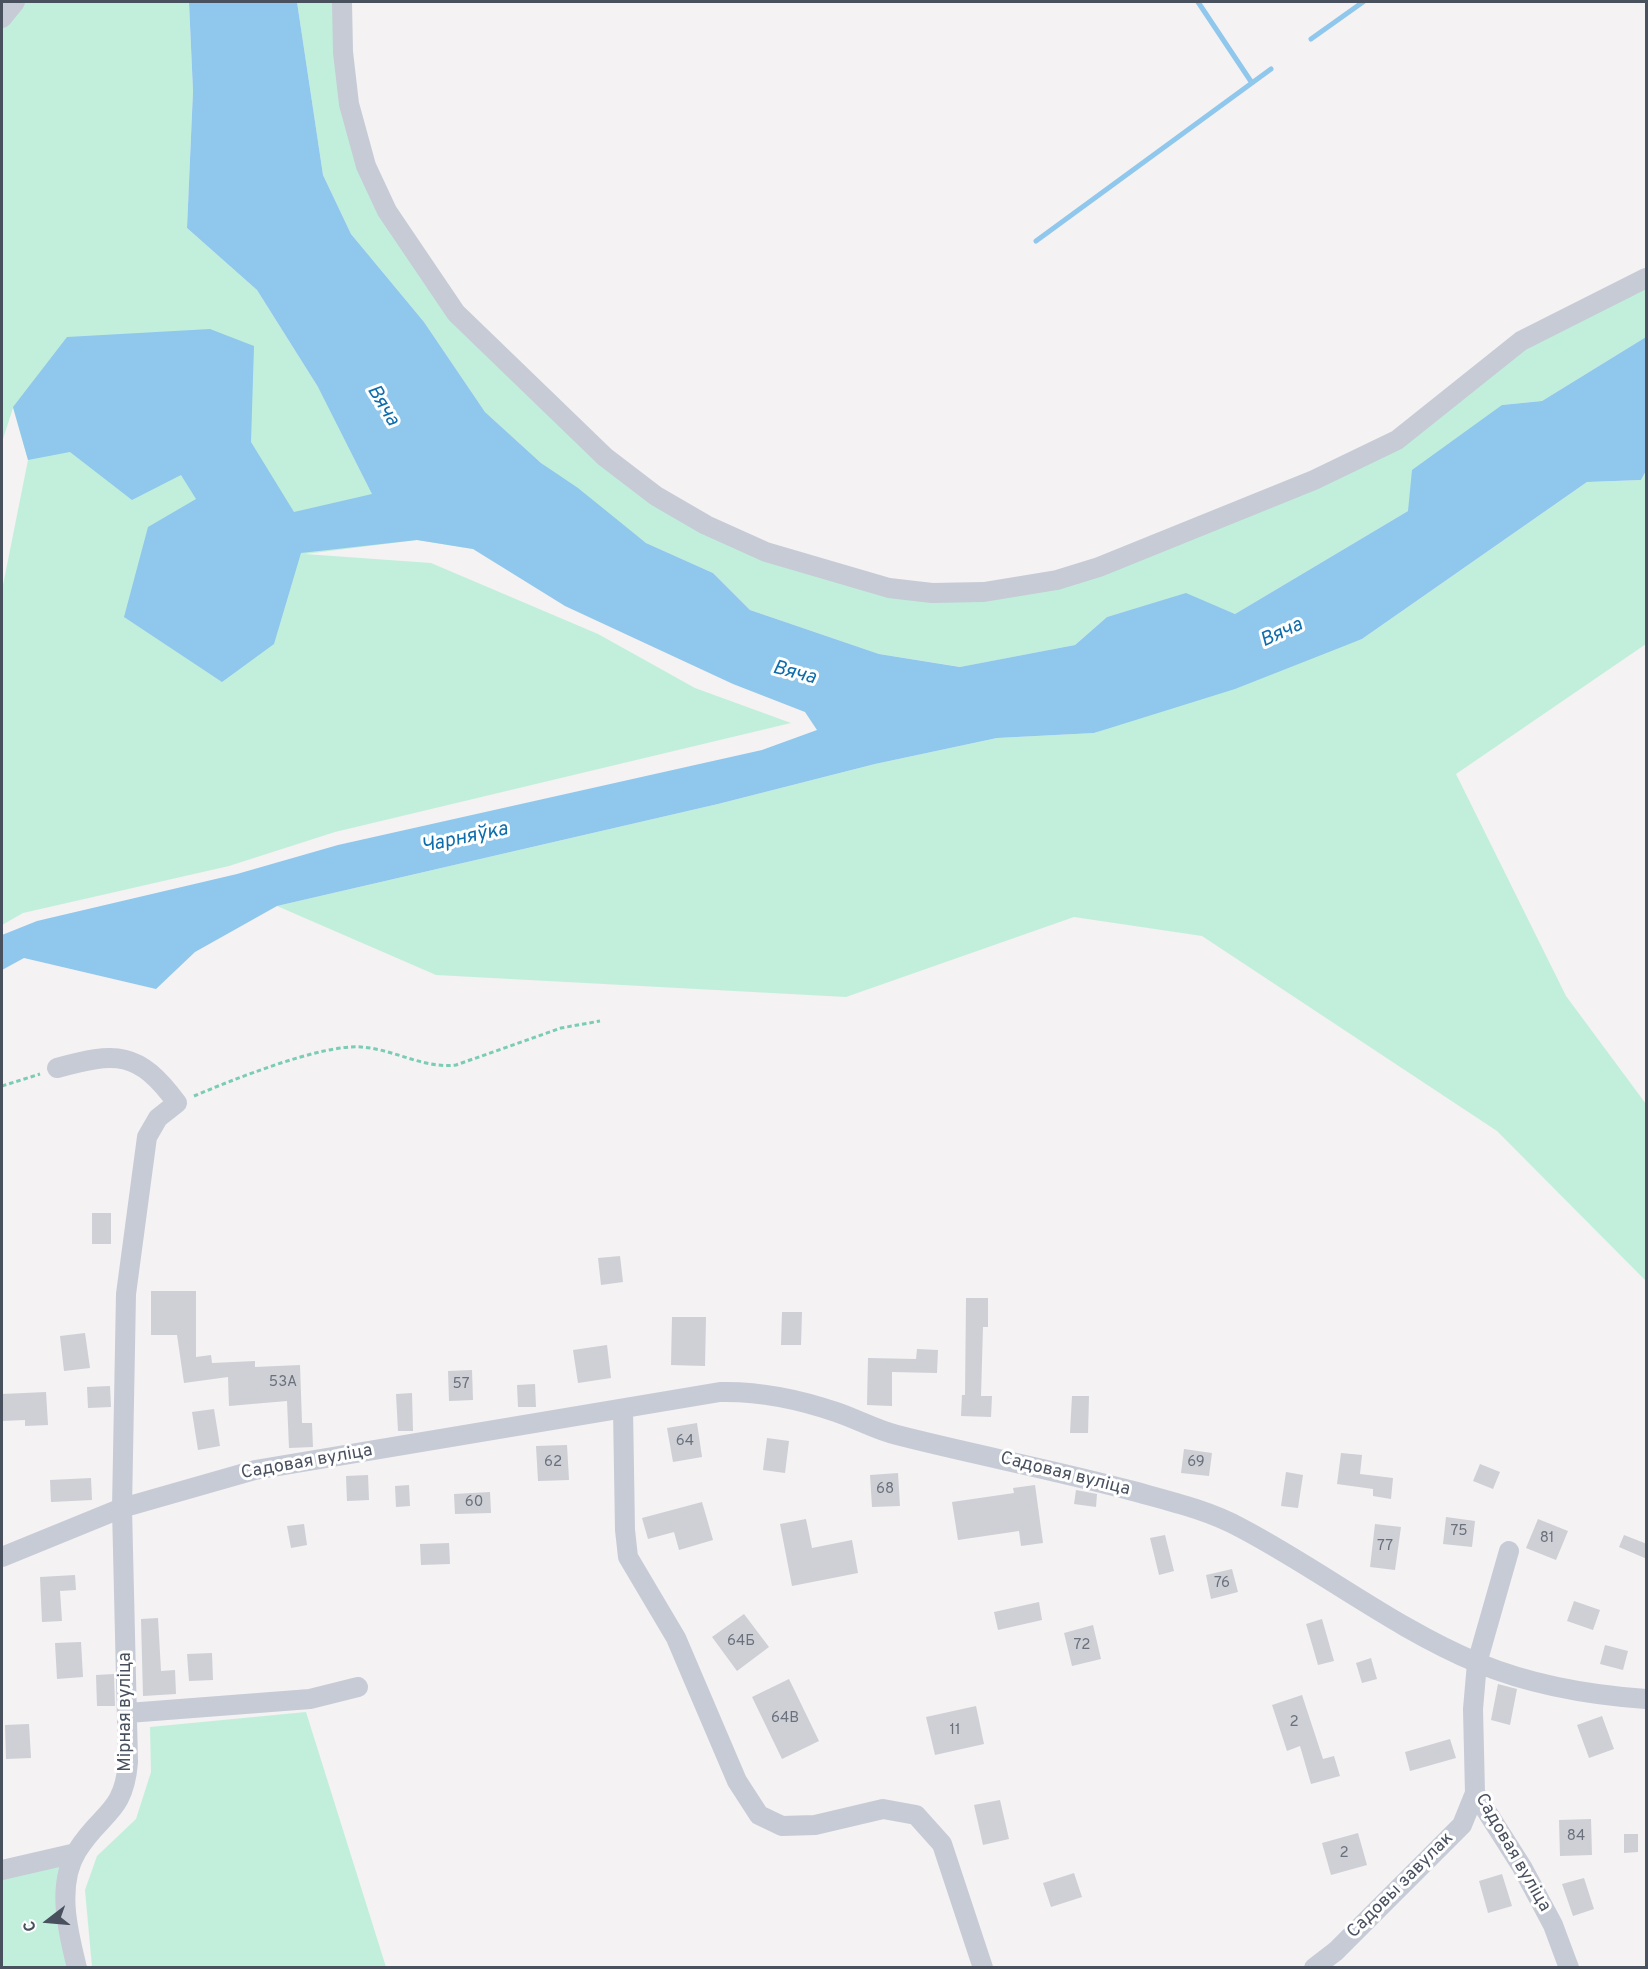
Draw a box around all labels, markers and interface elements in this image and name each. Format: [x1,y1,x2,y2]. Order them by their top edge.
water label: Вяча [360,381,404,431]
water label: Вяча [1257,614,1307,654]
water label: Вяча [770,657,818,691]
water label: Чарняўка [420,818,510,860]
house number: 53А [269,1374,297,1392]
house number: 57 [453,1376,469,1394]
house number: 64 [676,1433,694,1451]
street label: Садовая вуліца [240,1441,374,1485]
street label: Садовая вуліца [998,1448,1132,1502]
house number: 62 [544,1454,562,1472]
house number: 69 [1187,1454,1205,1472]
house number: 68 [876,1481,894,1499]
house number: 60 [465,1494,483,1512]
house number: 75 [1450,1523,1468,1541]
house number: 81 [1540,1530,1554,1548]
house number: 77 [1377,1538,1393,1556]
house number: 76 [1214,1575,1230,1593]
house number: 64Б [727,1633,755,1651]
house number: 72 [1074,1637,1090,1655]
street label: Мірная вуліца [115,1652,137,1772]
house number: 64В [771,1710,799,1728]
house number: 2 [1289,1714,1299,1732]
house number: 11 [949,1722,961,1740]
street label: Садовая вуліца [1469,1790,1555,1916]
street label: Садовы завулак [1343,1828,1459,1944]
house number: 84 [1567,1828,1585,1846]
house number: 2 [1339,1845,1349,1863]
north arrow [18,1891,78,1951]
text: С [20,1918,42,1934]

